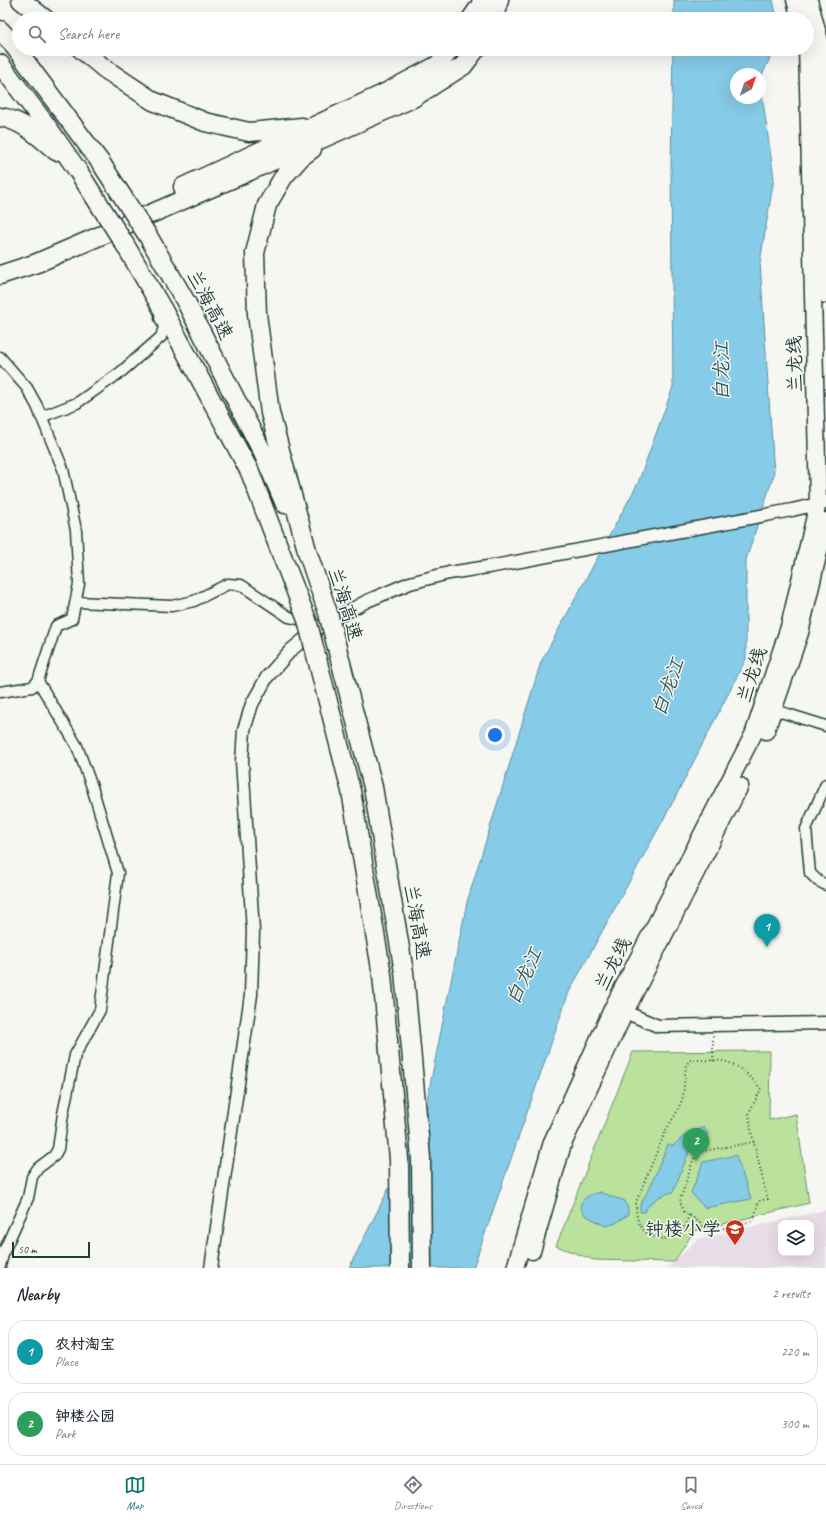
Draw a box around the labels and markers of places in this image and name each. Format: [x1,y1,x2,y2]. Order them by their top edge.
pin: 1 [754,914,780,947]
pin: 2 [683,1128,709,1161]
place label: 钟楼小学 [645,1217,721,1241]
school or university icon: 钟楼小学 [724,1218,746,1246]

